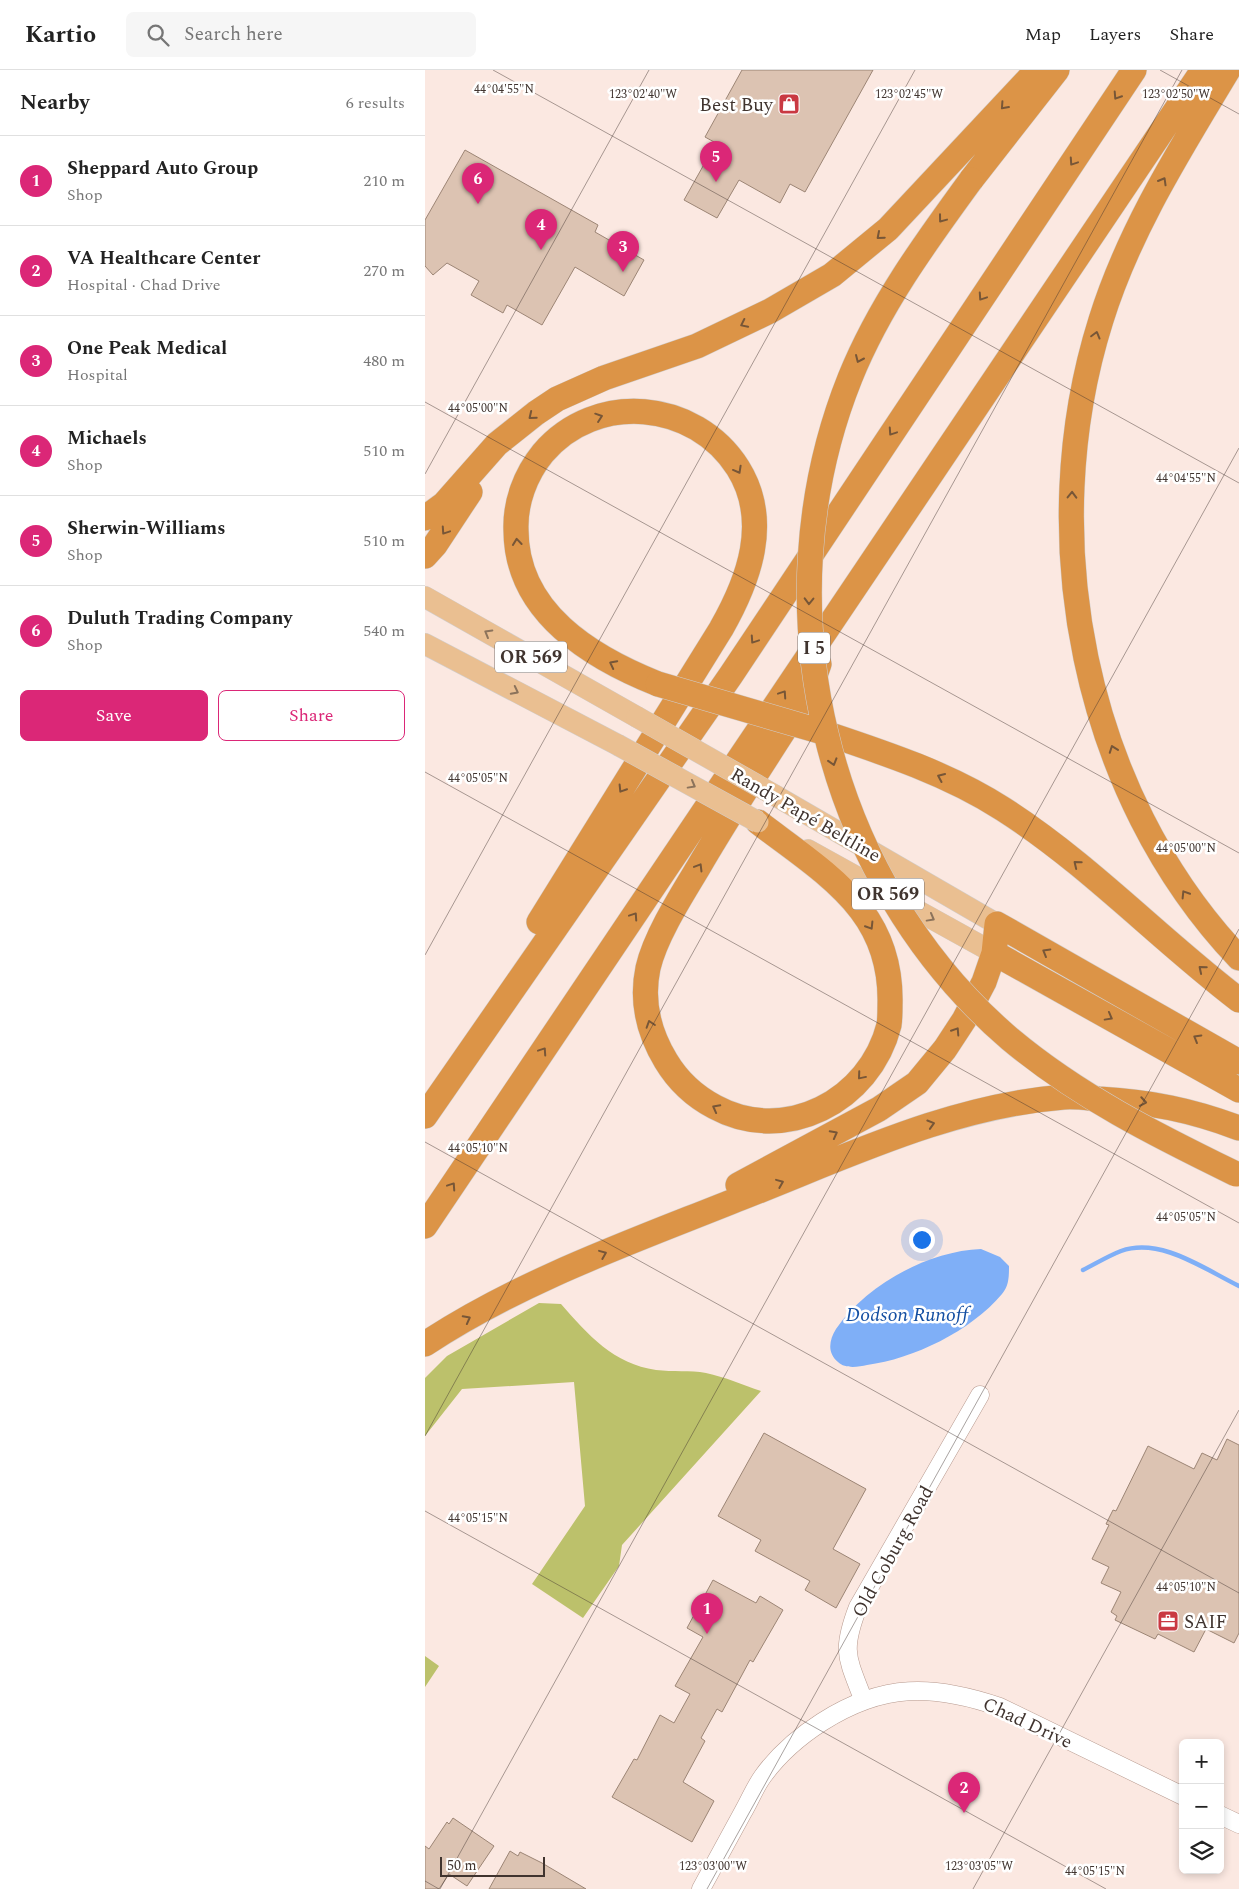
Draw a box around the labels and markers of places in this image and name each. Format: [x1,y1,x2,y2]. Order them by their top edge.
place label: Best Buy [699,91,774,120]
shop icon: Best Buy [777,92,801,116]
pin: 5 [700,141,732,182]
pin: 6 [462,163,494,204]
pin: 4 [525,209,557,250]
pin: 3 [607,231,639,272]
pin: 1 [691,1593,723,1634]
place label: SAIF [1184,1608,1227,1637]
office icon: SAIF [1156,1609,1180,1633]
pin: 2 [948,1772,980,1813]

